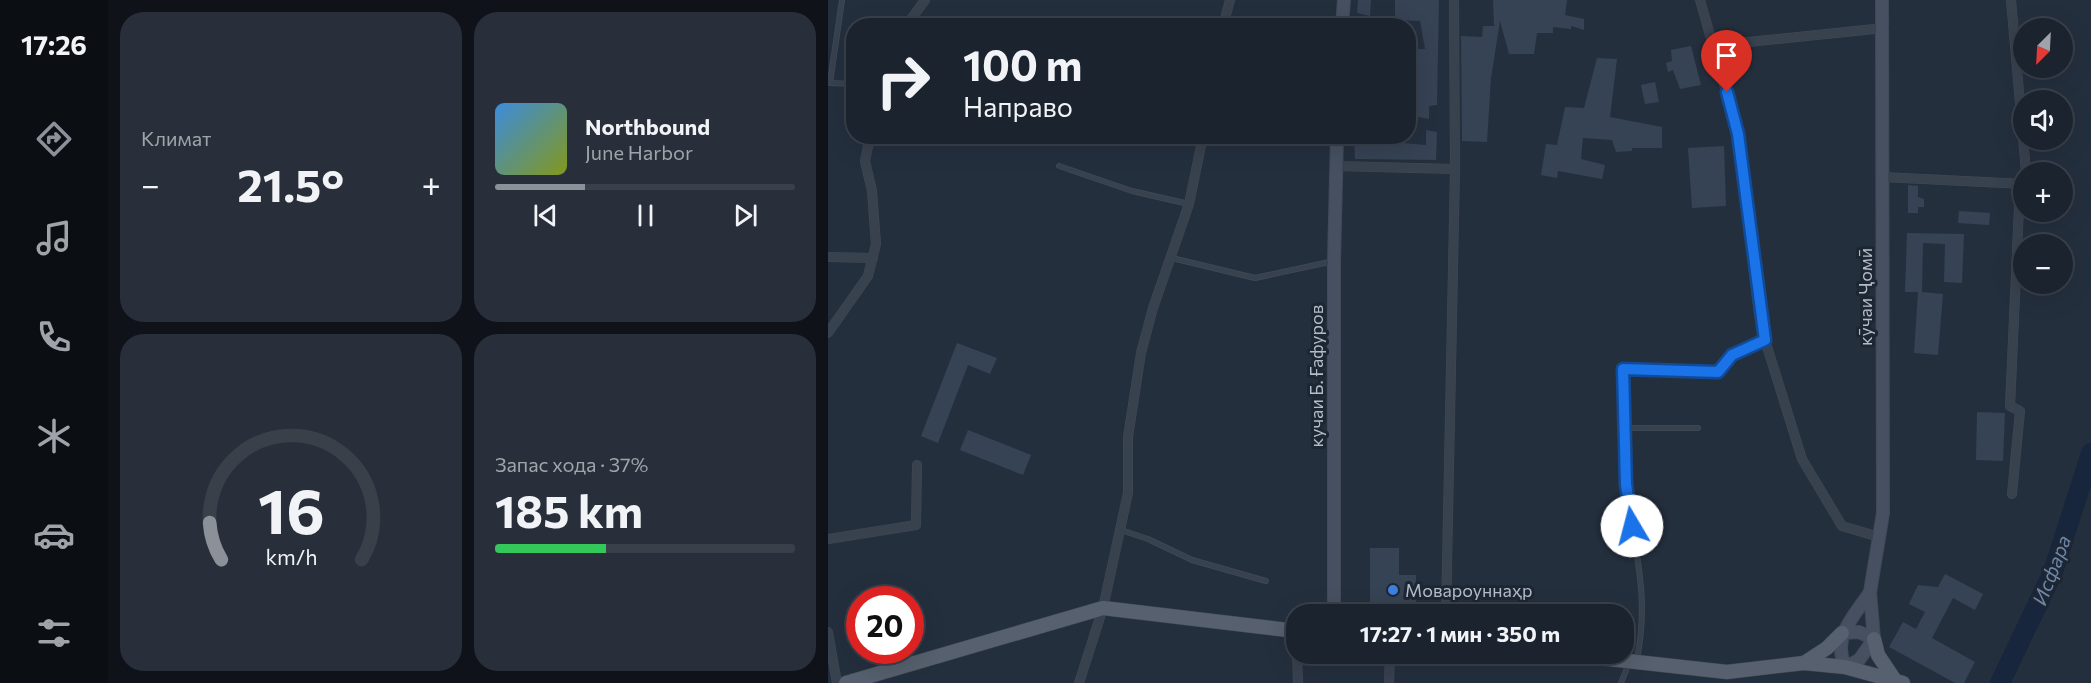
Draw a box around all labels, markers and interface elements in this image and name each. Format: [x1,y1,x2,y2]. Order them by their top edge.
north arrow [2013,18,2073,78]
map controls [2013,18,2073,294]
text: 17:26 [21,28,87,61]
pin [1701,30,1752,92]
text: 100 m [963,38,1083,90]
icon: arrive [1710,39,1743,72]
icon: right [864,42,942,120]
text: Направо [963,90,1073,123]
button: sound [2013,90,2073,150]
text: Northbound [585,113,710,140]
icon: directions [33,118,75,160]
text: Климат [141,126,211,150]
text: June Harbor [585,140,693,164]
text: 21.5° [237,156,344,211]
button: + [2013,162,2073,222]
text: − [141,163,160,204]
text: + [422,163,441,204]
icon: previous [529,199,562,232]
icon: pause [629,199,662,232]
icon: next [729,199,762,232]
icon: music [33,217,75,259]
button: − [2013,234,2073,294]
street label: кӯчаи Ҷомӣ [1854,248,1876,346]
street label: кучаи Б. Ғафуров [1305,305,1327,447]
icon: phone [33,316,75,358]
icon: climate [33,415,75,457]
text: Запас хода · 37% [495,452,648,476]
text: 16 [258,471,324,547]
text: 185 km [495,482,643,537]
position arrow [1600,494,1664,558]
icon: car [33,514,75,556]
water label: Исфара [2027,532,2075,608]
text: km/h [265,543,317,569]
place label: Мовароуннаҳр [1405,579,1533,601]
marker: Мовароуннаҳр [1386,583,1400,597]
speed limit sign: 20 [846,586,924,664]
icon: filters [33,612,75,654]
text: 17:27 · 1 мин · 350 m [1360,620,1560,647]

